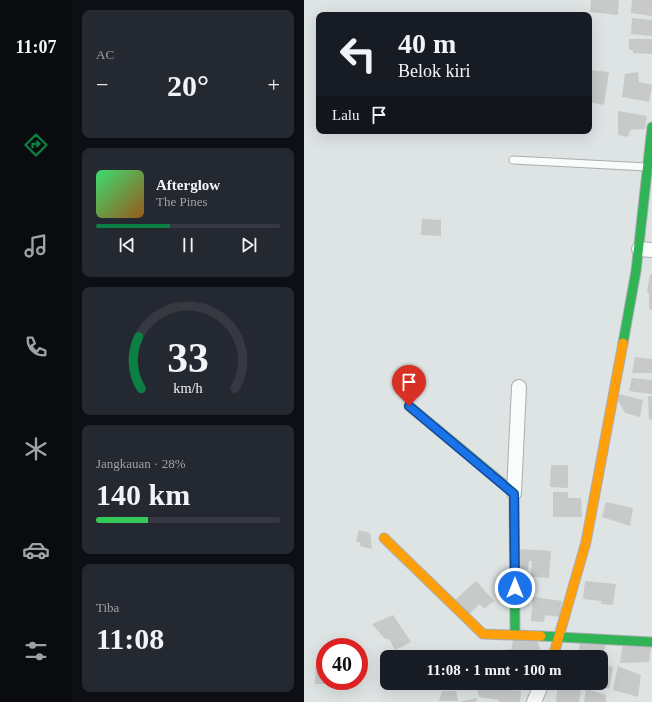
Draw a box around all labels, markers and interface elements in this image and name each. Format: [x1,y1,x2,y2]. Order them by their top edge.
icon: left [332,28,384,80]
text: 40 m [398,28,456,59]
text: 11:07 [15,37,57,57]
text: AC [96,47,114,62]
text: Belok kiri [398,61,471,81]
text: 20° [167,69,209,102]
text: − [96,72,108,97]
text: + [268,72,280,97]
icon: arrive [368,104,390,126]
text: Lalu [332,107,360,123]
icon: directions [22,131,50,159]
text: Afterglow [156,177,220,193]
text: The Pines [156,194,208,209]
icon: music [22,232,50,260]
icon: previous [116,234,138,256]
icon: pause [177,234,199,256]
icon: next [238,234,260,256]
icon: phone [22,333,50,361]
text: 33 [167,335,209,381]
pin [392,365,426,406]
icon: arrive [398,371,420,393]
text: km/h [173,380,203,396]
icon: climate [22,435,50,463]
text: Jangkauan · 28% [96,456,186,471]
text: 140 km [96,478,190,511]
icon: car [22,536,50,564]
position arrow [494,567,536,609]
text: Tiba [96,600,119,615]
text: 11:08 [96,622,164,655]
icon: filters [22,637,50,665]
speed limit sign: 40 [316,638,368,690]
text: 11:08 · 1 mnt · 100 m [427,662,562,678]

